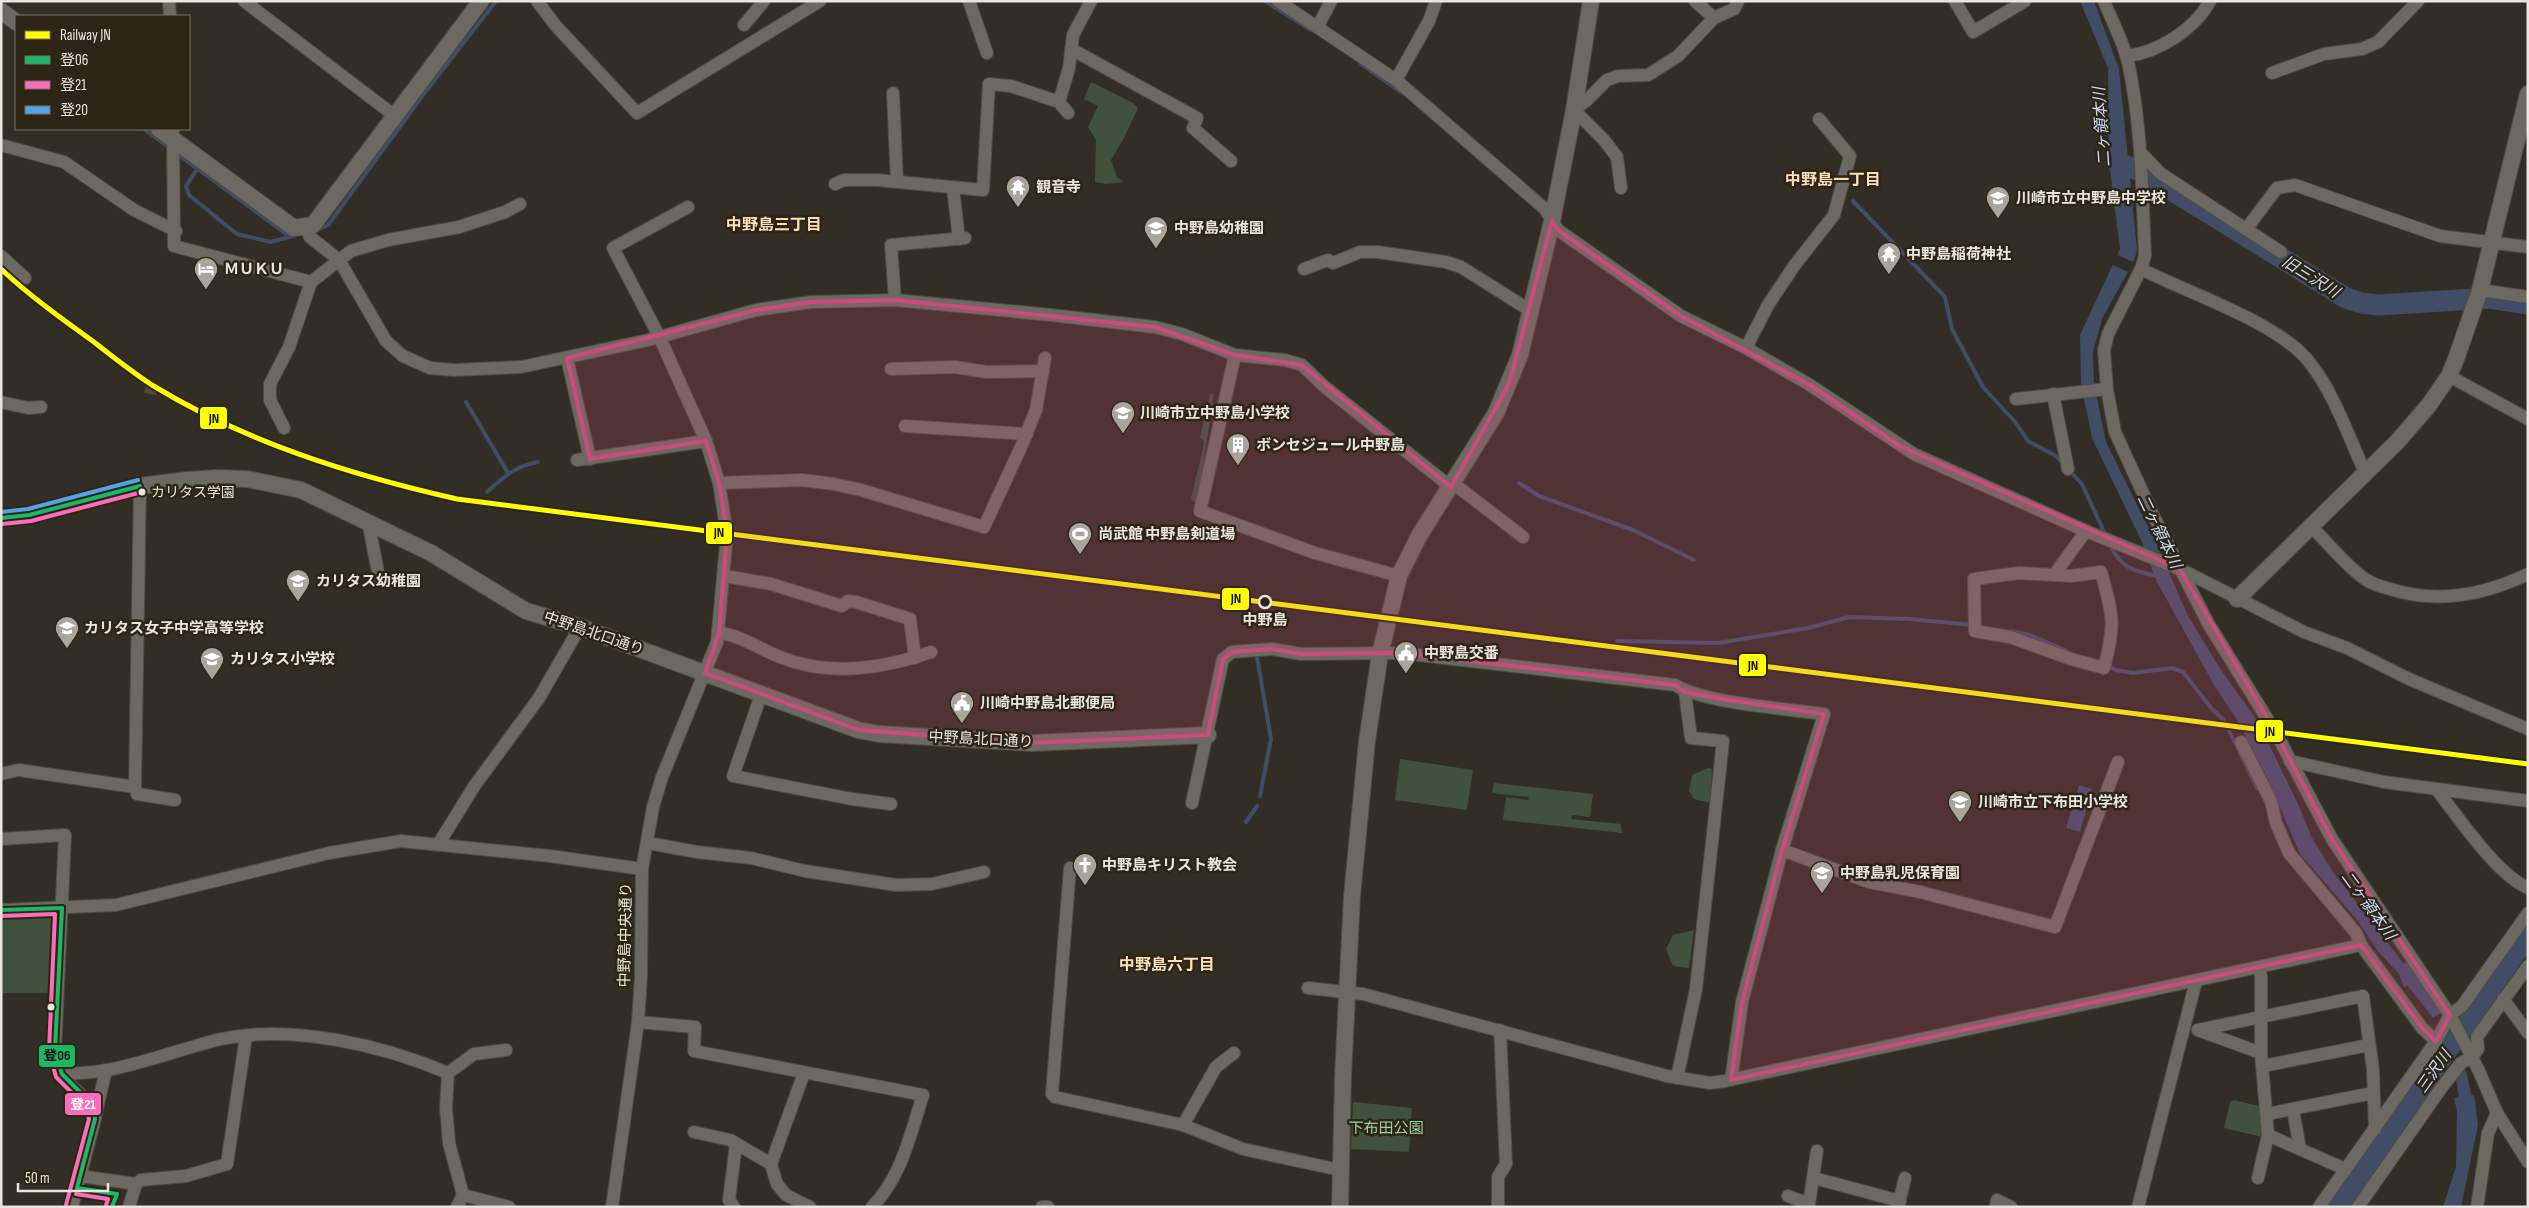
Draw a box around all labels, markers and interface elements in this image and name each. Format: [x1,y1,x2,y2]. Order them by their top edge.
legend [15,15,190,130]
text: Railway JN [60,26,111,45]
text: 登06 [60,51,88,70]
text: 登21 [60,76,87,95]
water label: 二ヶ領本川 [2090,84,2115,167]
text: 登20 [60,101,88,120]
district label: 中野島一丁目 [1785,171,1881,190]
temple icon: 観音寺 [1005,174,1031,208]
place label: 観音寺 [1036,178,1081,197]
school or university icon: 川崎市立中野島中学校 [1985,185,2011,219]
place label: 川崎市立中野島中学校 [2016,189,2166,208]
school or university icon: 中野島幼稚園 [1143,215,1169,249]
district label: 中野島三丁目 [726,216,822,235]
place label: 中野島幼稚園 [1174,219,1264,238]
temple icon: 中野島稲荷神社 [1876,241,1902,275]
place label: 中野島稲荷神社 [1906,245,2011,264]
water label: 旧三沢川 [2278,252,2344,303]
hotel icon: ＭＵＫＵ [193,256,219,290]
place label: ＭＵＫＵ [224,260,284,279]
school or university icon: 川崎市立中野島小学校 [1110,400,1136,434]
place label: 川崎市立中野島小学校 [1140,404,1290,423]
line badge: JN [199,406,228,430]
text: JN [208,410,219,427]
building icon: ボンセジュール中野島 [1225,432,1251,466]
place label: ボンセジュール中野島 [1256,436,1405,455]
place label: カリタス学園 [151,484,235,501]
marker: カリタス学園 [137,487,147,497]
water label: 二ヶ領本川 [2133,492,2186,574]
line badge: JN [705,521,733,545]
sports icon: 尚武館 中野島剣道場 [1067,521,1093,555]
text: JN [713,524,724,541]
place label: 尚武館 中野島剣道場 [1098,525,1235,544]
school or university icon: カリタス幼稚園 [285,568,311,602]
place label: カリタス幼稚園 [316,572,421,591]
line badge: JN [1221,587,1250,611]
text: JN [1230,590,1241,607]
marker: 中野島 [1258,595,1272,609]
street label: 中野島北口通り [541,607,647,660]
place label: 中野島 [1242,611,1288,630]
school or university icon: カリタス女子中学高等学校 [54,615,80,649]
place label: カリタス女子中学高等学校 [84,619,264,638]
public building icon: 中野島交番 [1393,640,1419,674]
place label: 中野島交番 [1424,644,1499,663]
school or university icon: カリタス小学校 [199,646,225,680]
place label: カリタス小学校 [230,650,335,669]
line badge: JN [1738,653,1767,677]
text: JN [1747,657,1758,674]
public building icon: 川崎中野島北郵便局 [949,690,975,724]
place label: 川崎中野島北郵便局 [980,694,1115,713]
line badge: JN [2255,719,2284,743]
text: JN [2264,723,2275,740]
street label: 中野島北口通り [928,727,1034,752]
school or university icon: 川崎市立下布田小学校 [1947,789,1973,823]
place label: 川崎市立下布田小学校 [1978,793,2128,812]
church icon: 中野島キリスト教会 [1072,852,1098,886]
place label: 中野島キリスト教会 [1102,856,1237,875]
school or university icon: 中野島乳児保育園 [1809,860,1835,894]
place label: 中野島乳児保育園 [1840,864,1960,883]
water label: 二ヶ領本川 [2337,868,2400,945]
street label: 中野島中央通り [615,882,636,988]
district label: 中野島六丁目 [1119,956,1215,975]
unlabelled marker [46,1002,56,1012]
line badge: 登06 [38,1044,76,1068]
water label: 三沢川 [2413,1045,2457,1097]
text: 登06 [43,1047,71,1064]
line badge: 登21 [64,1092,102,1116]
text: 登21 [70,1096,96,1113]
park label: 下布田公園 [1348,1119,1424,1138]
scale bar [18,1160,108,1192]
text: 50 m [25,1169,50,1188]

